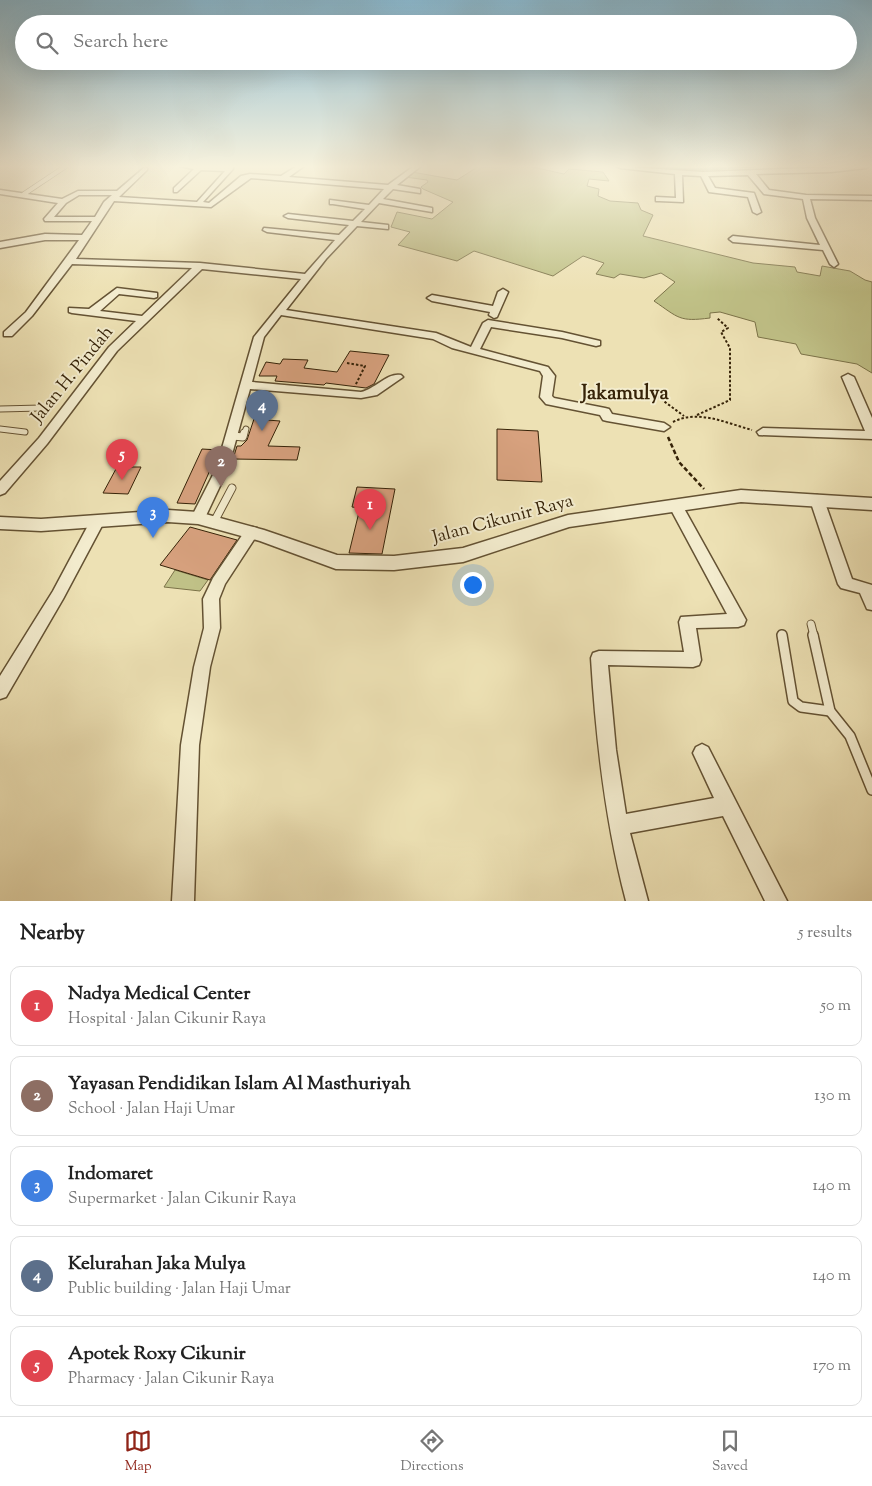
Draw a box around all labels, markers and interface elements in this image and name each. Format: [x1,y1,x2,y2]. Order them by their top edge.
search box [15,15,857,70]
icon: search [33,29,61,57]
text: Search here [73,29,168,56]
street label: Jalan H. Pindah [25,320,121,430]
district label: Jakamulya [579,380,670,409]
pin: 4 [246,390,278,431]
pin: 5 [106,439,138,480]
pin: 2 [205,446,237,487]
pin: 1 [354,489,386,530]
street label: Jalan Cikunir Raya [429,489,576,552]
pin: 3 [137,497,169,538]
your location [460,572,486,598]
text: Nearby [20,919,85,949]
text: 5 results [798,922,852,945]
text: Nadya Medical Center [68,981,250,1008]
text: 1 [34,995,40,1018]
text: 50 m [820,995,851,1018]
text: Hospital · Jalan Cikunir Raya [68,1008,266,1031]
text: Yayasan Pendidikan Islam Al Masthuriyah [68,1071,411,1098]
text: 2 [33,1085,41,1108]
text: 130 m [814,1085,851,1108]
text: School · Jalan Haji Umar [68,1098,235,1121]
text: Indomaret [68,1161,153,1188]
text: 3 [34,1175,40,1198]
text: 140 m [813,1175,851,1198]
text: Supermarket · Jalan Cikunir Raya [68,1188,296,1211]
text: Kelurahan Jaka Mulya [68,1251,246,1278]
text: 4 [33,1265,41,1288]
text: 140 m [813,1265,851,1288]
text: Public building · Jalan Haji Umar [68,1278,291,1301]
text: Apotek Roxy Cikunir [68,1341,246,1368]
text: 5 [34,1355,40,1378]
text: 170 m [813,1355,851,1378]
text: Pharmacy · Jalan Cikunir Raya [68,1368,274,1391]
tab: Map [124,1427,152,1477]
tab: Directions [400,1427,464,1477]
tab: Saved [712,1427,748,1477]

